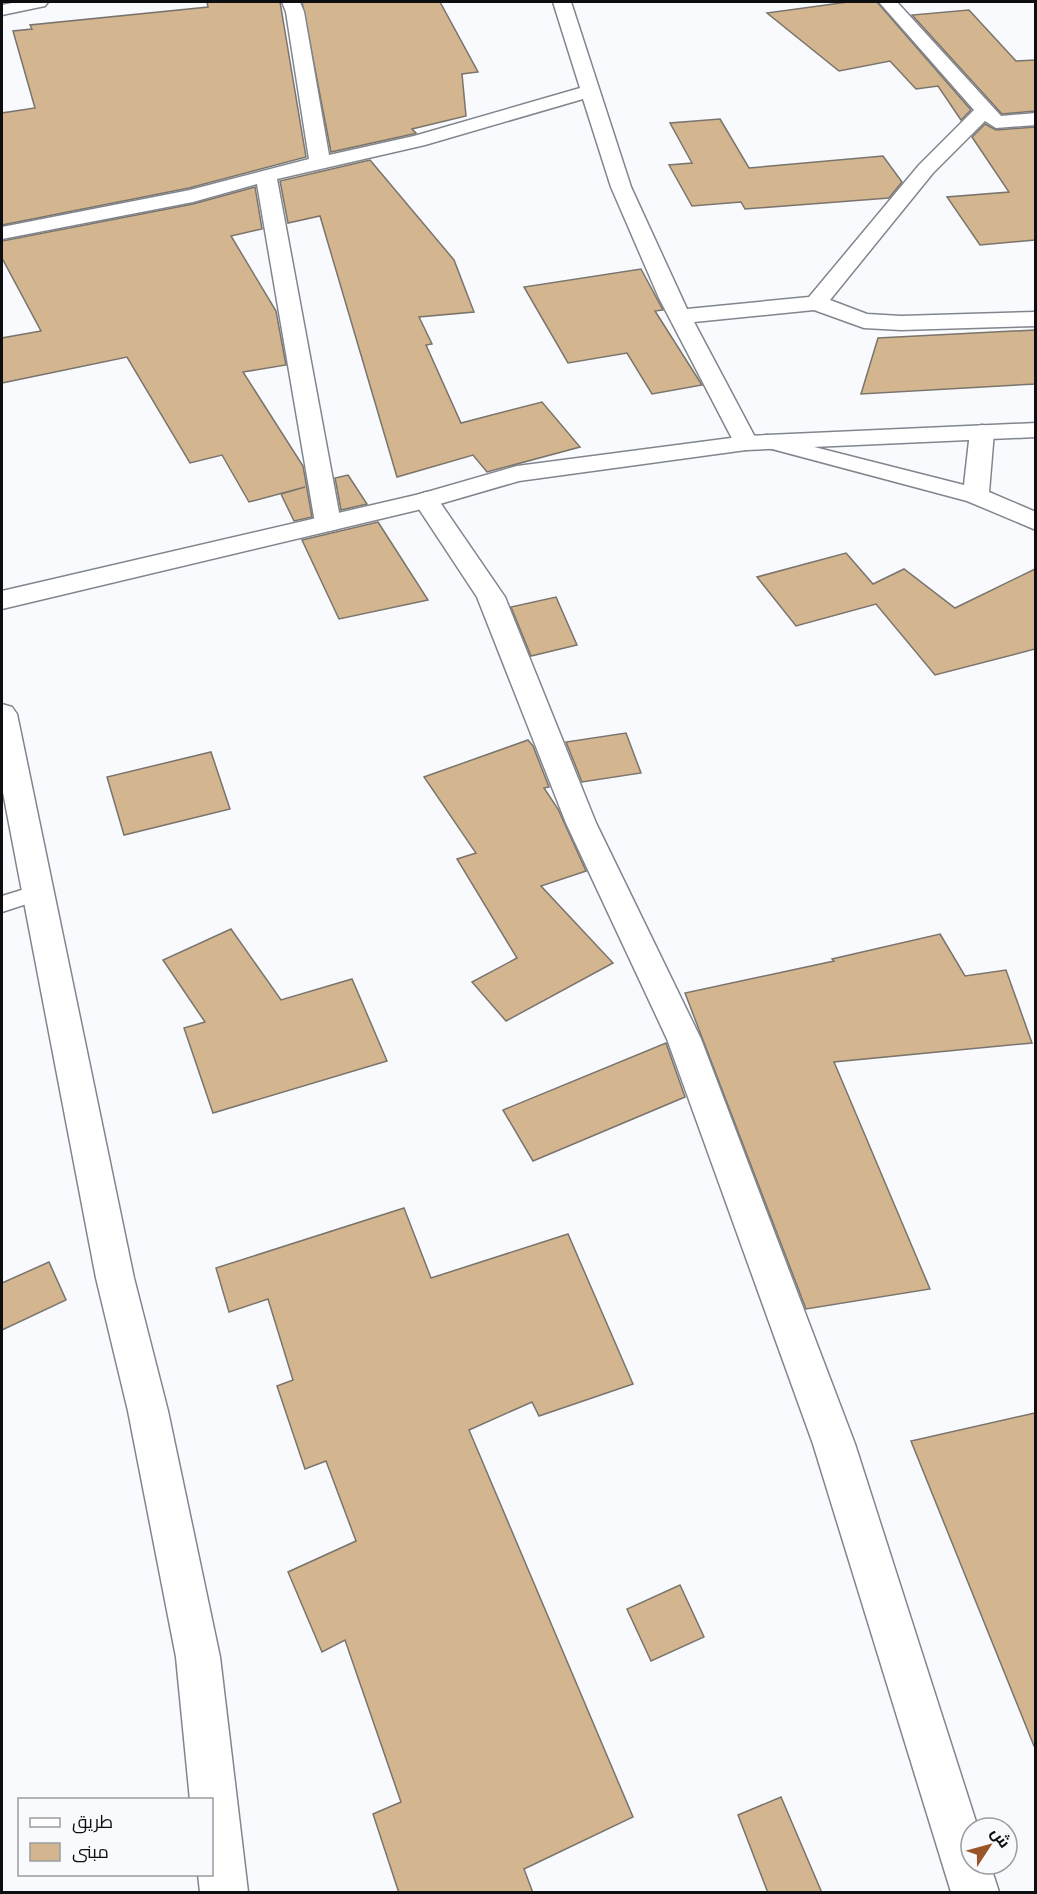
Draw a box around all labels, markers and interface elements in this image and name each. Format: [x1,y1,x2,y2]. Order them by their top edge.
legend [18,1798,213,1876]
text: طريق [72,1814,113,1834]
north arrow [959,1816,1019,1876]
text: ش [987,1824,1014,1851]
text: مبنى [72,1844,109,1863]

